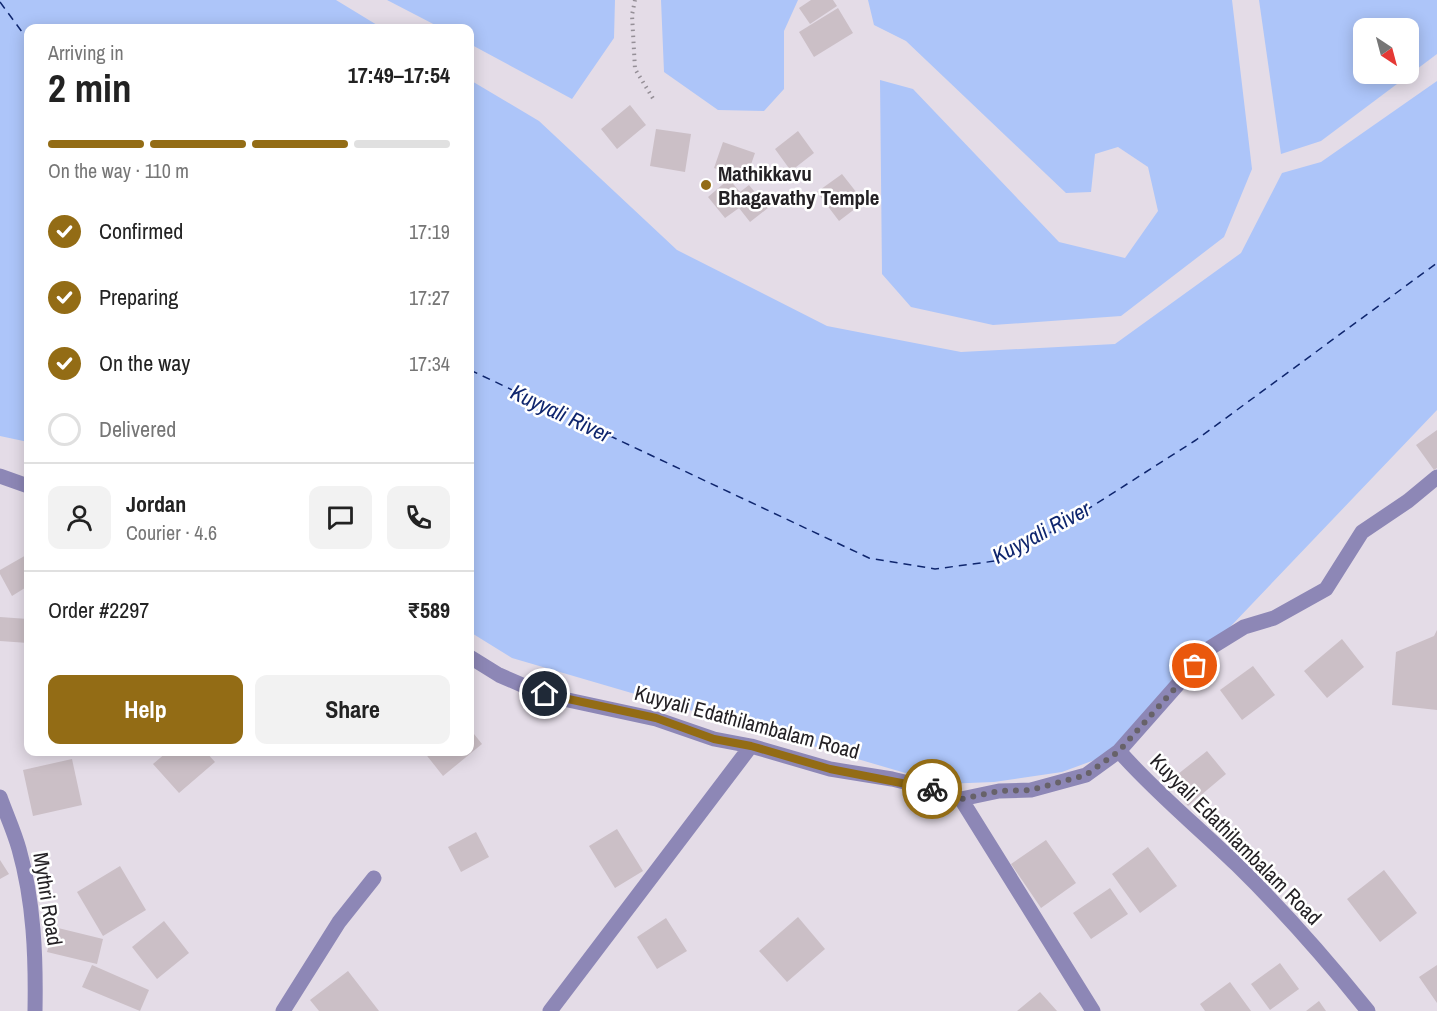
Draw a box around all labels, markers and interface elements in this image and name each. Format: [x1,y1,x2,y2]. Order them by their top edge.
north arrow [1353,18,1419,84]
map controls [1353,18,1419,84]
text: Arriving in [48,39,124,66]
text: 17:49–17:54 [348,60,450,90]
text: 2 min [48,62,132,114]
text: On the way · 110 m [48,157,189,184]
place label: Mathikkavu Bhagavathy Temple [718,159,879,212]
marker: Mathikkavu Bhagavathy Temple [699,178,713,192]
icon: check [48,215,81,248]
text: Confirmed [99,216,183,246]
text: 17:19 [409,218,450,245]
icon: check [48,281,81,314]
text: Preparing [99,282,178,312]
text: 17:27 [409,284,450,311]
icon: check [48,347,81,380]
text: On the way [99,348,190,378]
text: 17:34 [409,350,450,377]
water label: Kuyyali River [506,377,617,450]
text: Delivered [99,414,176,444]
button: person [48,486,111,549]
button: chat [309,486,372,549]
button: phone [387,486,450,549]
text: Jordan [126,489,186,519]
water label: Kuyyali River [987,493,1096,570]
text: Courier · 4.6 [126,519,217,546]
text: Order #2297 [48,595,149,625]
text: ₹589 [407,595,450,625]
pin [1169,640,1220,691]
icon: bag [1178,649,1211,682]
pin [519,668,570,719]
button: Help [48,675,243,744]
button: Share [255,675,450,744]
icon: home [528,677,561,710]
street label: Kuyyali Edathilambalam Road [631,678,863,766]
street label: Kuyyali Edathilambalam Road [1144,747,1328,931]
courier [902,759,962,819]
icon: bike [916,773,949,806]
street label: Mythri Road [26,850,70,948]

